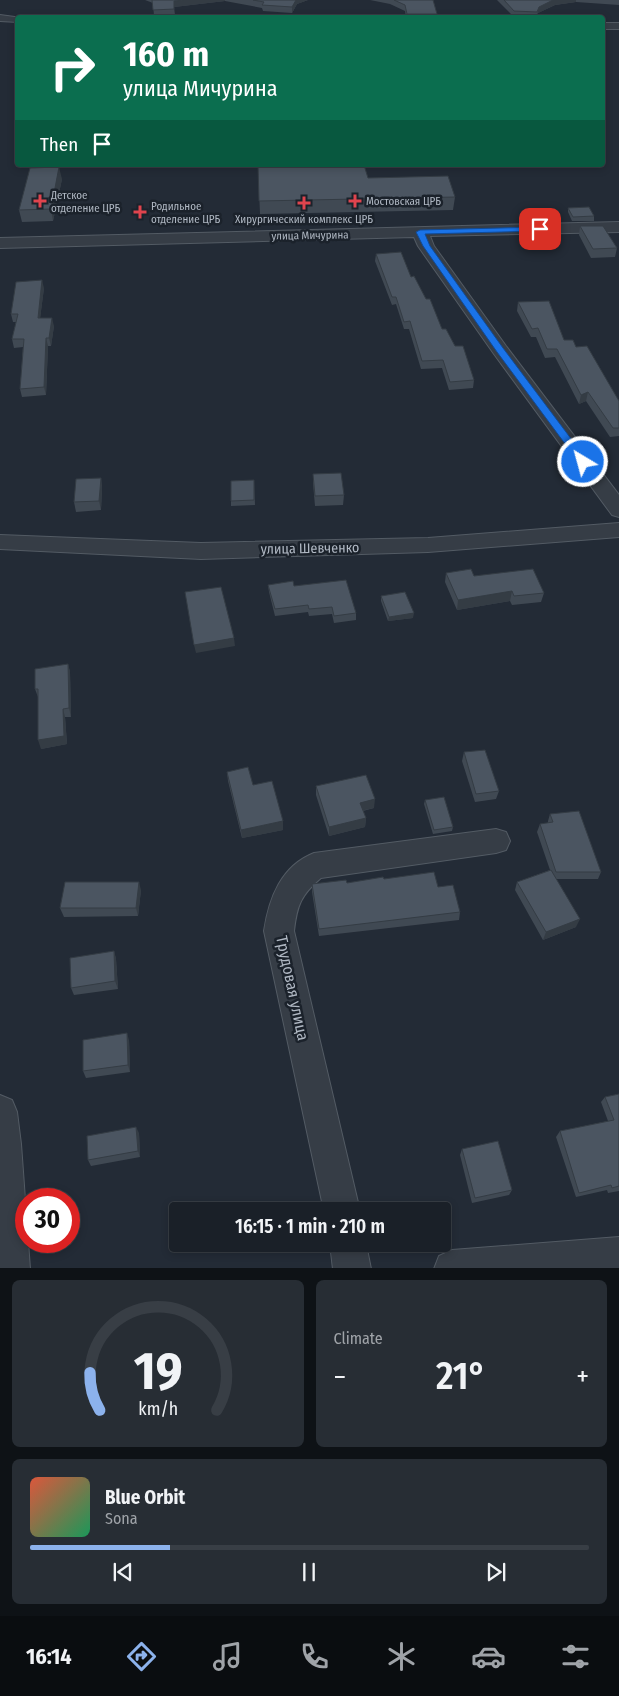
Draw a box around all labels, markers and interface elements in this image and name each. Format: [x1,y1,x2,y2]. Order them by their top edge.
text: 160 m [123,33,209,75]
icon: right [40,35,105,100]
text: улица Мичурина [123,75,277,102]
icon: arrive [88,130,116,158]
text: Then [40,133,78,156]
place label: Детское отделение ЦРБ [50,189,121,215]
marker: Детское отделение ЦРБ [33,194,47,208]
marker: Мостовская ЦРБ [348,194,362,208]
place label: Мостовская ЦРБ [366,195,441,208]
marker: Хирургический комплекс ЦРБ [297,196,311,210]
place label: Родильное отделение ЦРБ [151,200,221,226]
marker: Родильное отделение ЦРБ [133,205,147,219]
pin [519,208,561,250]
place label: Хирургический комплекс ЦРБ [235,213,373,226]
icon: arrive [526,215,554,243]
street label: улица Мичурина [271,228,349,243]
position arrow [556,435,608,487]
street label: улица Шевченко [261,539,360,558]
street label: Трудовая улица [272,934,313,1042]
speed limit sign: 30 [15,1188,80,1253]
text: 16:15 · 1 min · 210 m [235,1215,385,1238]
text: Climate [334,1329,383,1348]
text: 19 [133,1340,182,1403]
text: 21° [436,1353,486,1399]
text: − [334,1360,346,1393]
text: + [576,1360,589,1393]
text: km/h [138,1398,178,1420]
text: Blue Orbit [105,1486,185,1509]
text: Sona [105,1509,138,1528]
icon: previous [109,1558,137,1586]
icon: pause [295,1558,323,1586]
icon: next [482,1558,510,1586]
icon: directions [124,1639,159,1674]
icon: music [210,1639,245,1674]
icon: phone [297,1639,332,1674]
icon: climate [384,1639,419,1674]
icon: car [471,1639,506,1674]
icon: filters [558,1639,593,1674]
text: 16:14 [26,1643,72,1670]

